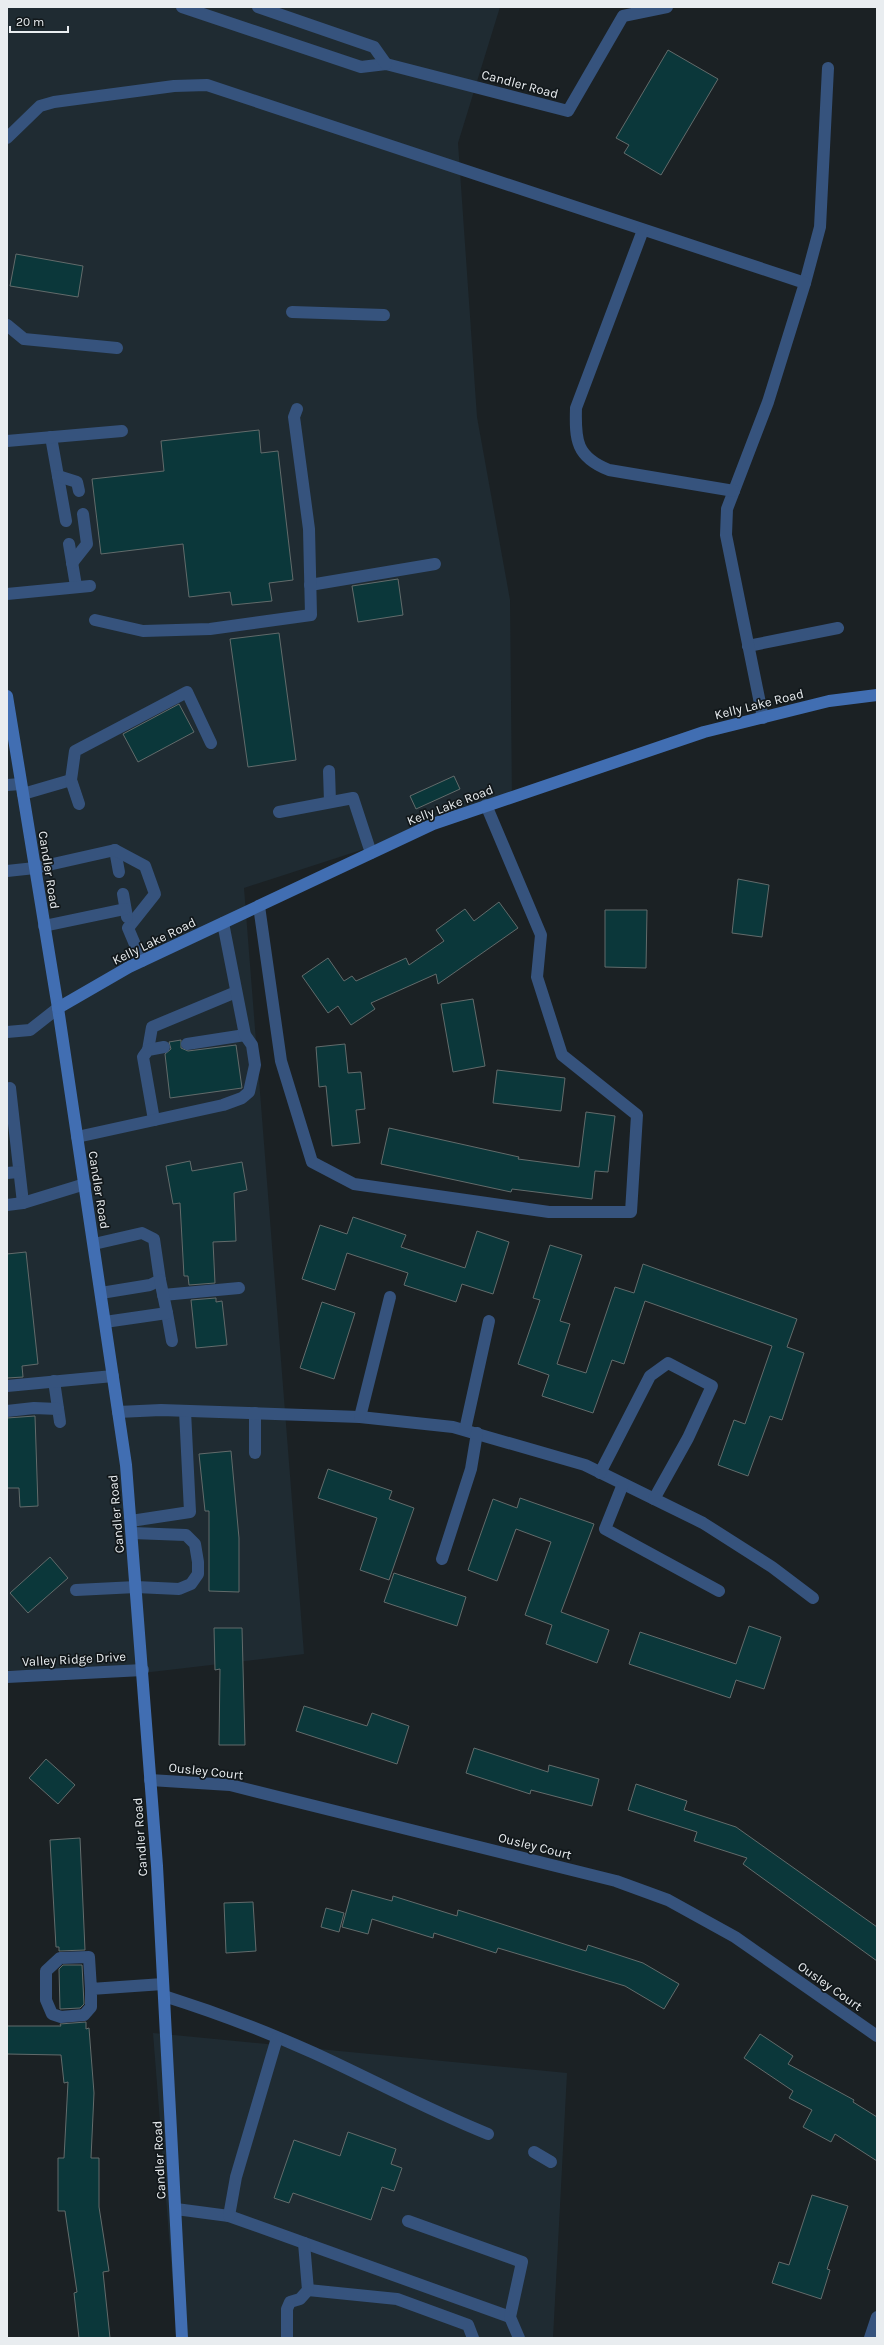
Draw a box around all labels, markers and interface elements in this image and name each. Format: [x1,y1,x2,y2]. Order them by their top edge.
scale bar [10,8,68,34]
text: 20 m [16,15,44,29]
street label: Candler Road [480,67,560,101]
street label: Kelly Lake Road [713,686,805,722]
street label: Kelly Lake Road [405,782,495,828]
street label: Candler Road [35,830,63,910]
street label: Kelly Lake Road [110,914,198,968]
street label: Candler Road [85,1150,113,1230]
street label: Candler Road [105,1474,127,1554]
street label: Valley Ridge Drive [22,1649,127,1669]
street label: Ousley Court [168,1760,244,1782]
street label: Candler Road [130,1797,150,1877]
street label: Ousley Court [497,1830,573,1862]
street label: Ousley Court [795,1958,865,2014]
street label: Candler Road [149,2120,169,2200]

